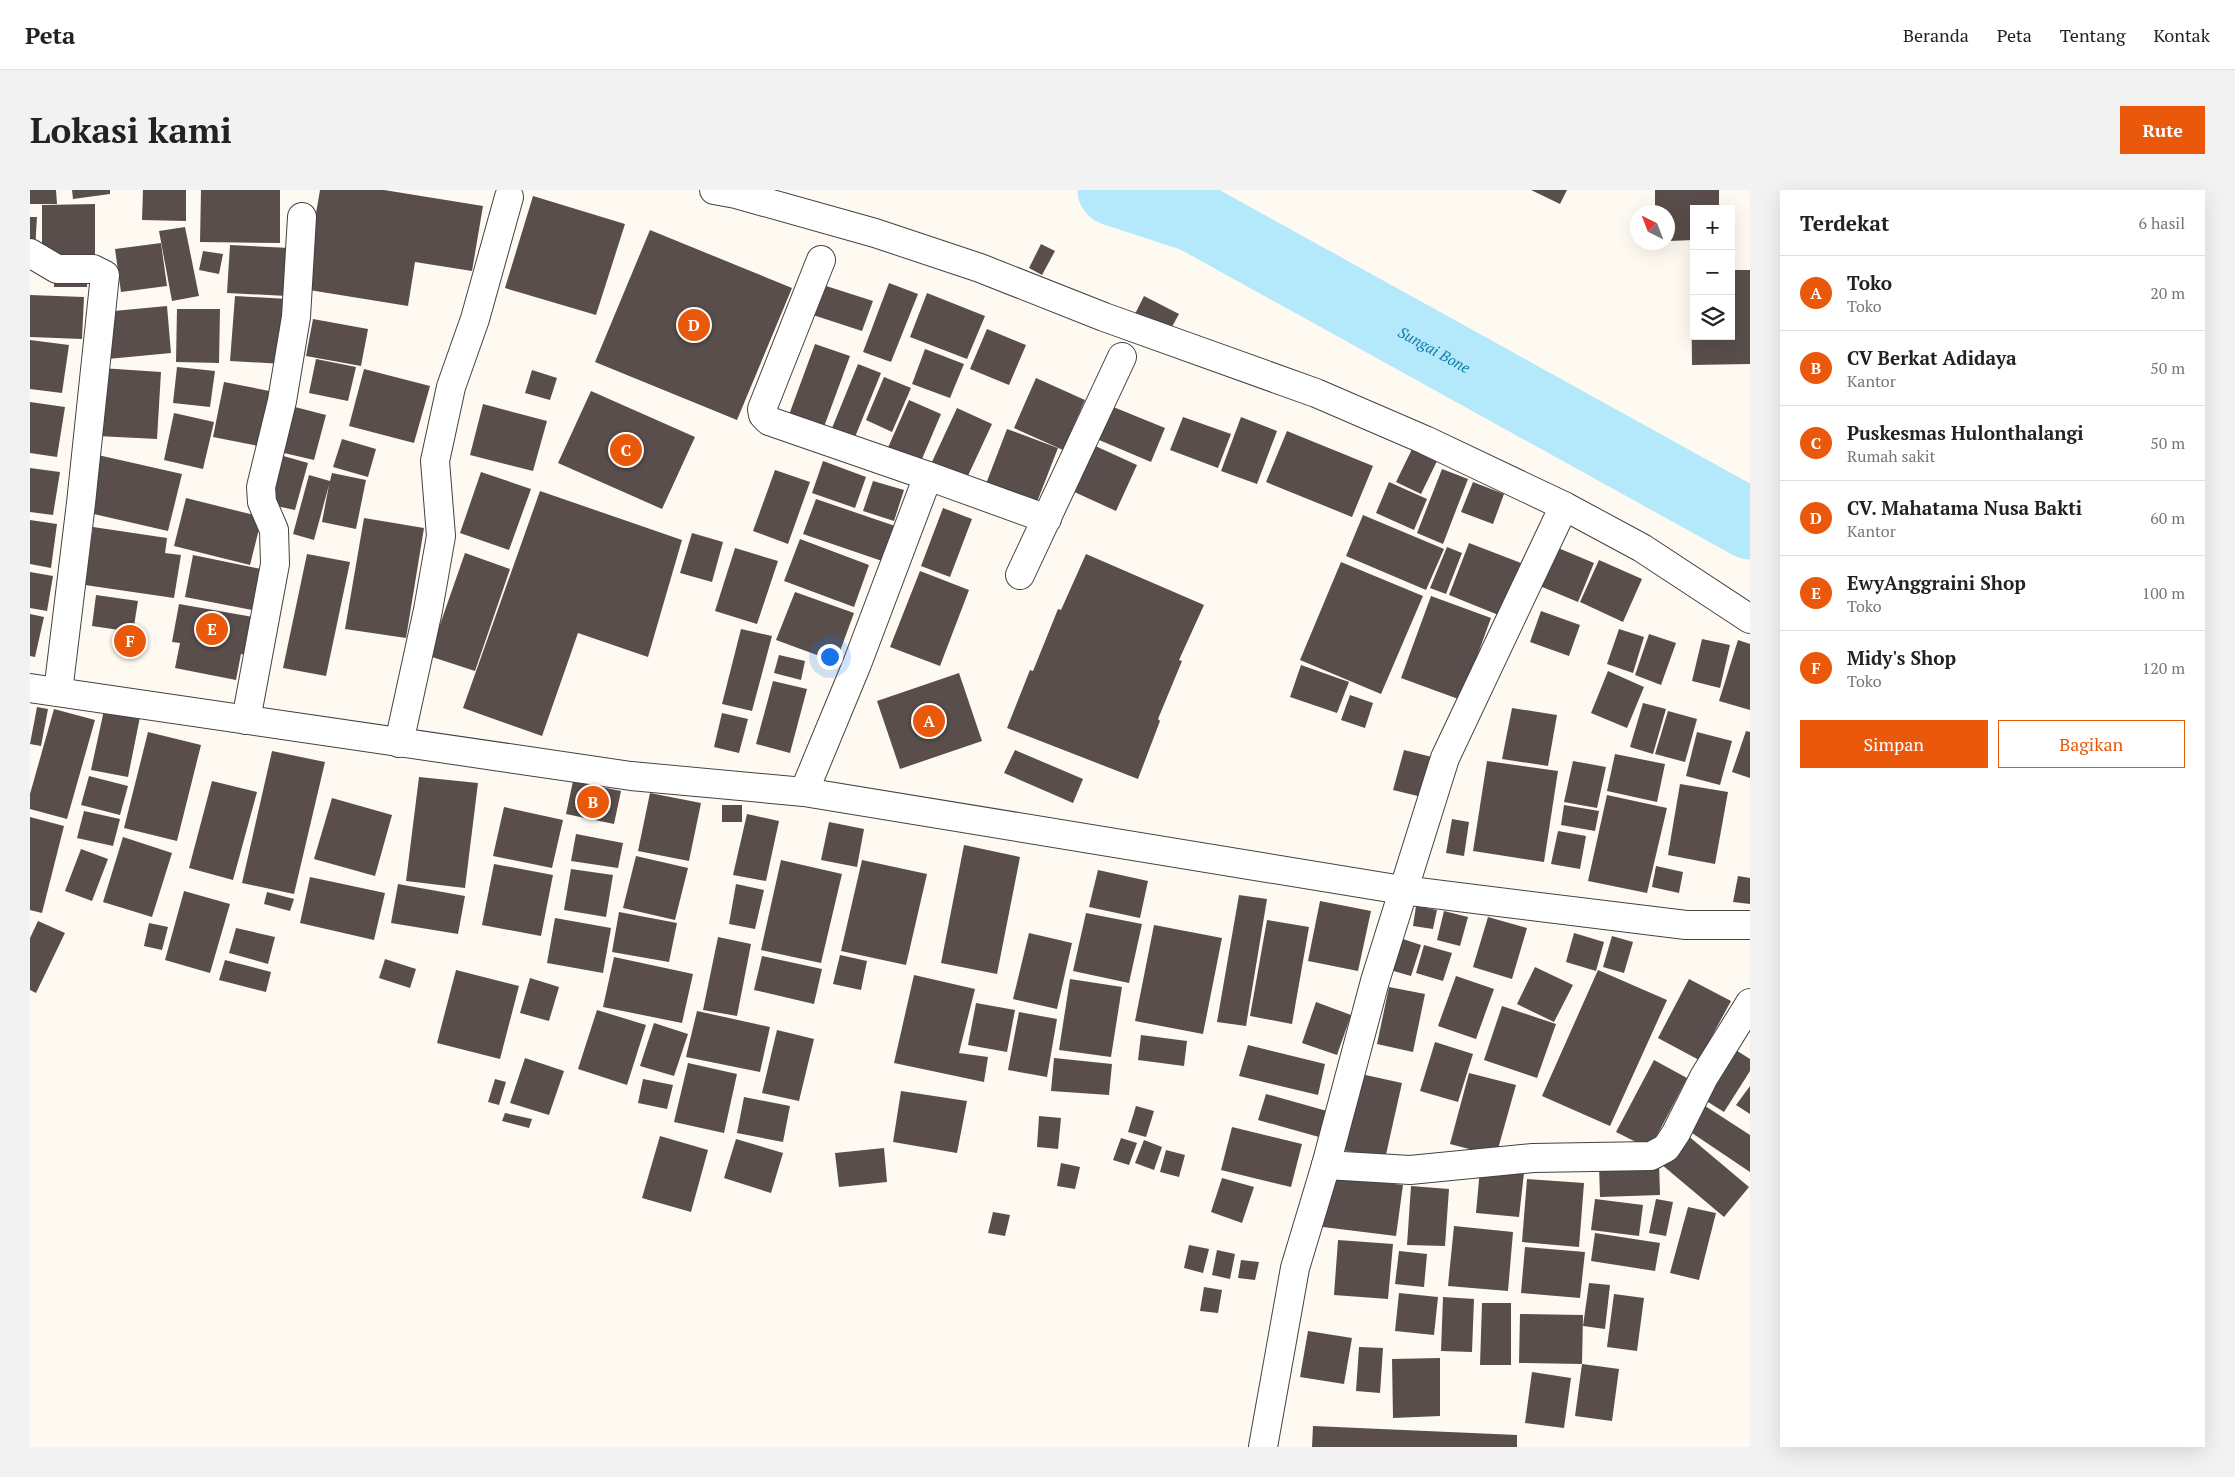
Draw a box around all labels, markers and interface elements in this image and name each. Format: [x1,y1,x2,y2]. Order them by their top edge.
text: Peta [25,19,75,51]
text: Beranda [1903,23,1969,47]
text: Peta [1997,23,2032,47]
text: Tentang [2060,23,2126,47]
text: Kontak [2154,23,2210,47]
button: Rute [2120,106,2205,154]
text: Lokasi kami [30,107,232,153]
north arrow [1630,205,1675,250]
map controls [1690,205,1735,340]
button: + [1690,205,1735,250]
text: Terdekat [1800,209,1889,237]
text: 6 hasil [2139,212,2185,234]
button: − [1690,250,1735,295]
text: Toko [1847,270,1892,295]
text: A [1810,282,1822,304]
text: 20 m [2150,282,2185,304]
button: layers [1690,295,1735,340]
text: Toko [1847,295,1882,317]
pin: D [678,306,710,344]
water label: Sungai Bone [1395,322,1474,378]
text: CV Berkat Adidaya [1847,345,2017,370]
text: B [1811,357,1821,379]
text: 50 m [2150,357,2185,379]
text: Kantor [1847,370,1896,392]
text: Puskesmas Hulonthalangi [1847,420,2084,445]
pin: C [610,431,642,469]
text: C [1811,432,1821,454]
text: 50 m [2150,432,2185,454]
text: Rumah sakit [1847,445,1936,467]
text: CV. Mahatama Nusa Bakti [1847,495,2082,520]
text: D [1810,507,1822,529]
text: 60 m [2150,507,2185,529]
text: Kantor [1847,520,1896,542]
text: EwyAnggraini Shop [1847,570,2026,595]
text: E [1811,582,1821,604]
text: 100 m [2142,582,2185,604]
text: Toko [1847,595,1882,617]
pin: E [196,610,228,648]
pin: F [114,622,146,660]
your location [817,644,843,670]
text: Midy's Shop [1847,645,1956,670]
text: F [1811,657,1821,679]
text: 120 m [2142,657,2185,679]
text: Toko [1847,670,1882,692]
pin: A [913,702,945,740]
button: Simpan [1800,720,1988,768]
button: Bagikan [1998,720,2185,768]
pin: B [577,783,609,821]

